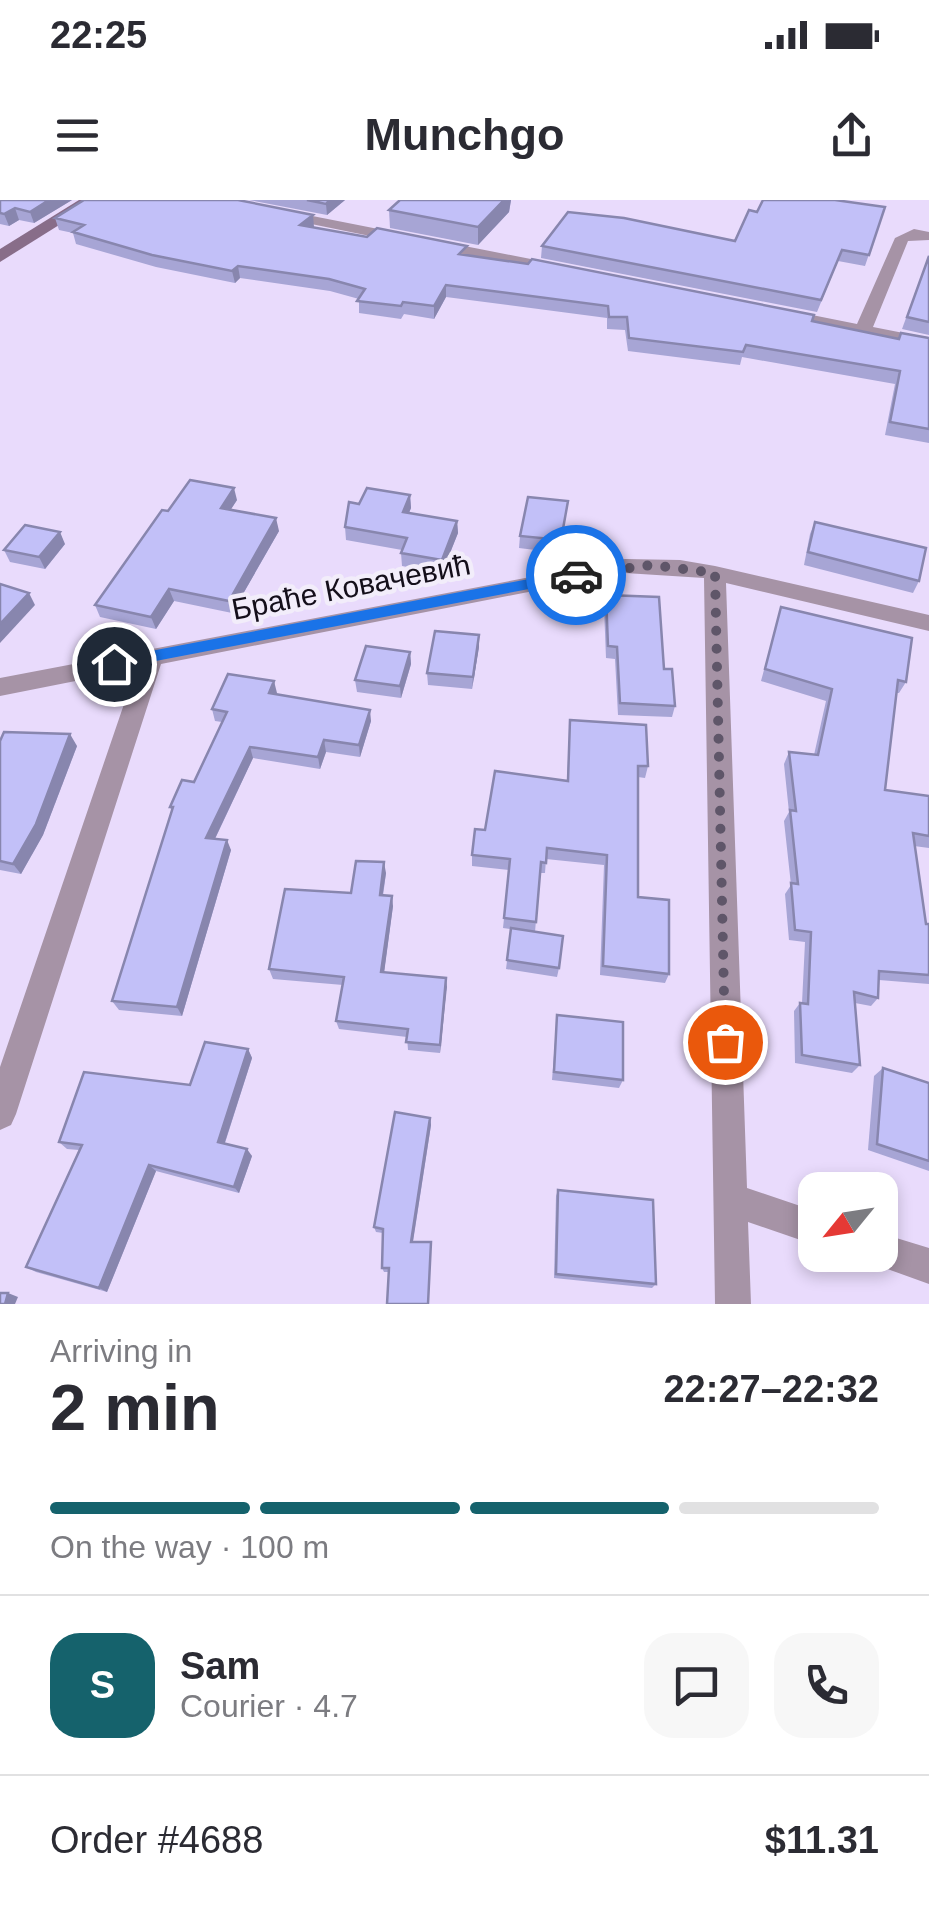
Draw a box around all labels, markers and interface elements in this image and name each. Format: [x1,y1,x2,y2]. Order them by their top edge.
text: 22:25 [50,14,147,56]
icon: menu [50,108,105,163]
icon: share [824,108,879,163]
text: Munchgo [365,109,564,160]
courier [526,525,626,625]
street label: Браће Ковачевић [229,547,473,626]
icon: car [549,548,604,603]
pin [72,622,157,707]
icon: home [87,637,142,692]
pin [683,1000,768,1085]
icon: bag [698,1015,753,1070]
north arrow [798,1172,898,1272]
map controls [798,1172,898,1272]
text: Arriving in [50,1333,192,1369]
text: 22:27–22:32 [663,1368,879,1410]
text: 2 min [50,1371,220,1444]
text: On the way · 100 m [50,1529,329,1565]
button: chat [644,1633,749,1738]
button: phone [774,1633,879,1738]
text: Sam [180,1645,260,1687]
text: S [90,1664,115,1706]
text: Courier · 4.7 [180,1688,358,1724]
text: Order #4688 [50,1819,263,1861]
text: $11.31 [765,1819,879,1861]

